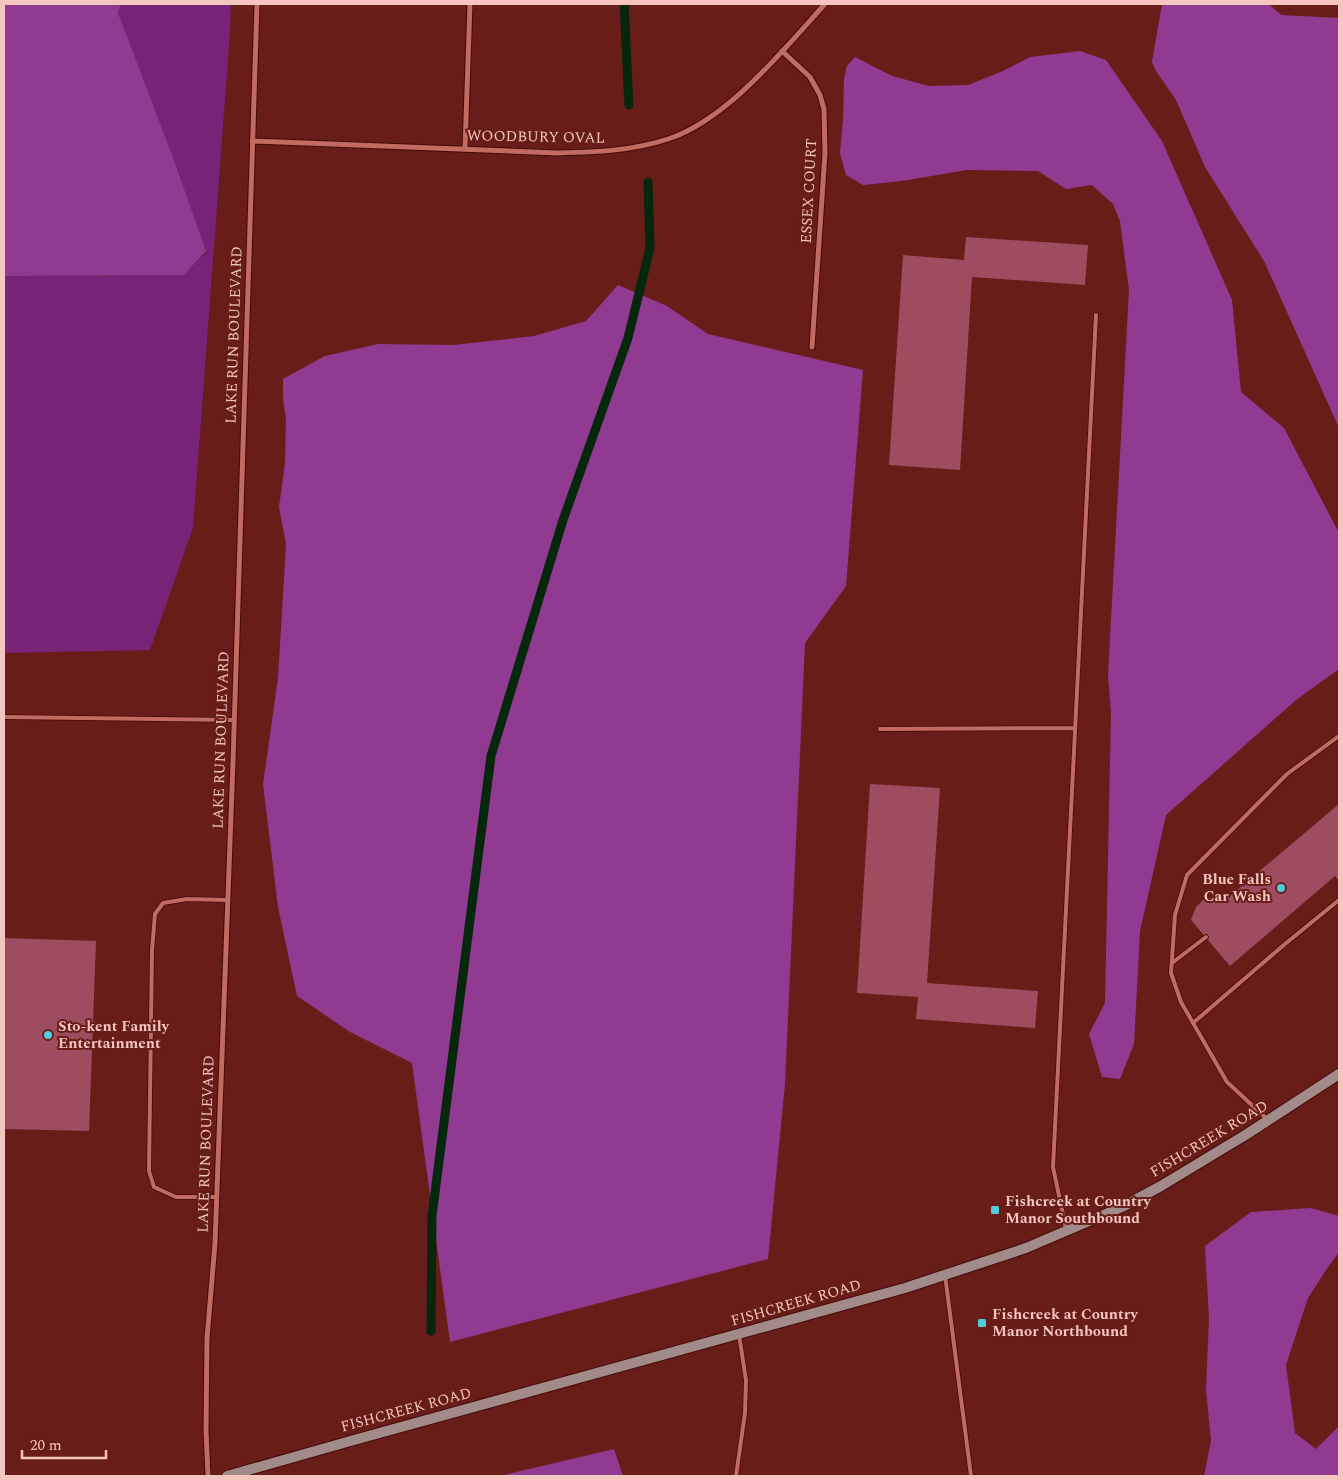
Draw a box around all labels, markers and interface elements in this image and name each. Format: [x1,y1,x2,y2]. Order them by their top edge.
street label: WOODBURY OVAL [467,124,605,150]
street label: ESSEX COURT [795,138,823,244]
street label: LAKE RUN BOULEVARD [219,246,249,424]
street label: LAKE RUN BOULEVARD [206,651,236,829]
place label: Blue Falls Car Wash [1202,868,1271,908]
marker: Blue Falls Car Wash [1275,882,1287,894]
place label: Sto-kent Family Entertainment [58,1015,170,1055]
marker: Sto-kent Family Entertainment [42,1029,54,1041]
street label: LAKE RUN BOULEVARD [191,1055,221,1233]
street label: FISHCREEK ROAD [1145,1094,1273,1184]
place label: Fishcreek at Country Manor Southbound [1005,1190,1151,1230]
marker: Fishcreek at Country Manor Southbound [989,1204,1001,1216]
street label: FISHCREEK ROAD [728,1273,864,1333]
place label: Fishcreek at Country Manor Northbound [992,1303,1138,1343]
marker: Fishcreek at Country Manor Northbound [976,1317,988,1329]
street label: FISHCREEK ROAD [338,1381,474,1439]
scale bar [22,1428,106,1460]
text: 20 m [30,1434,62,1457]

